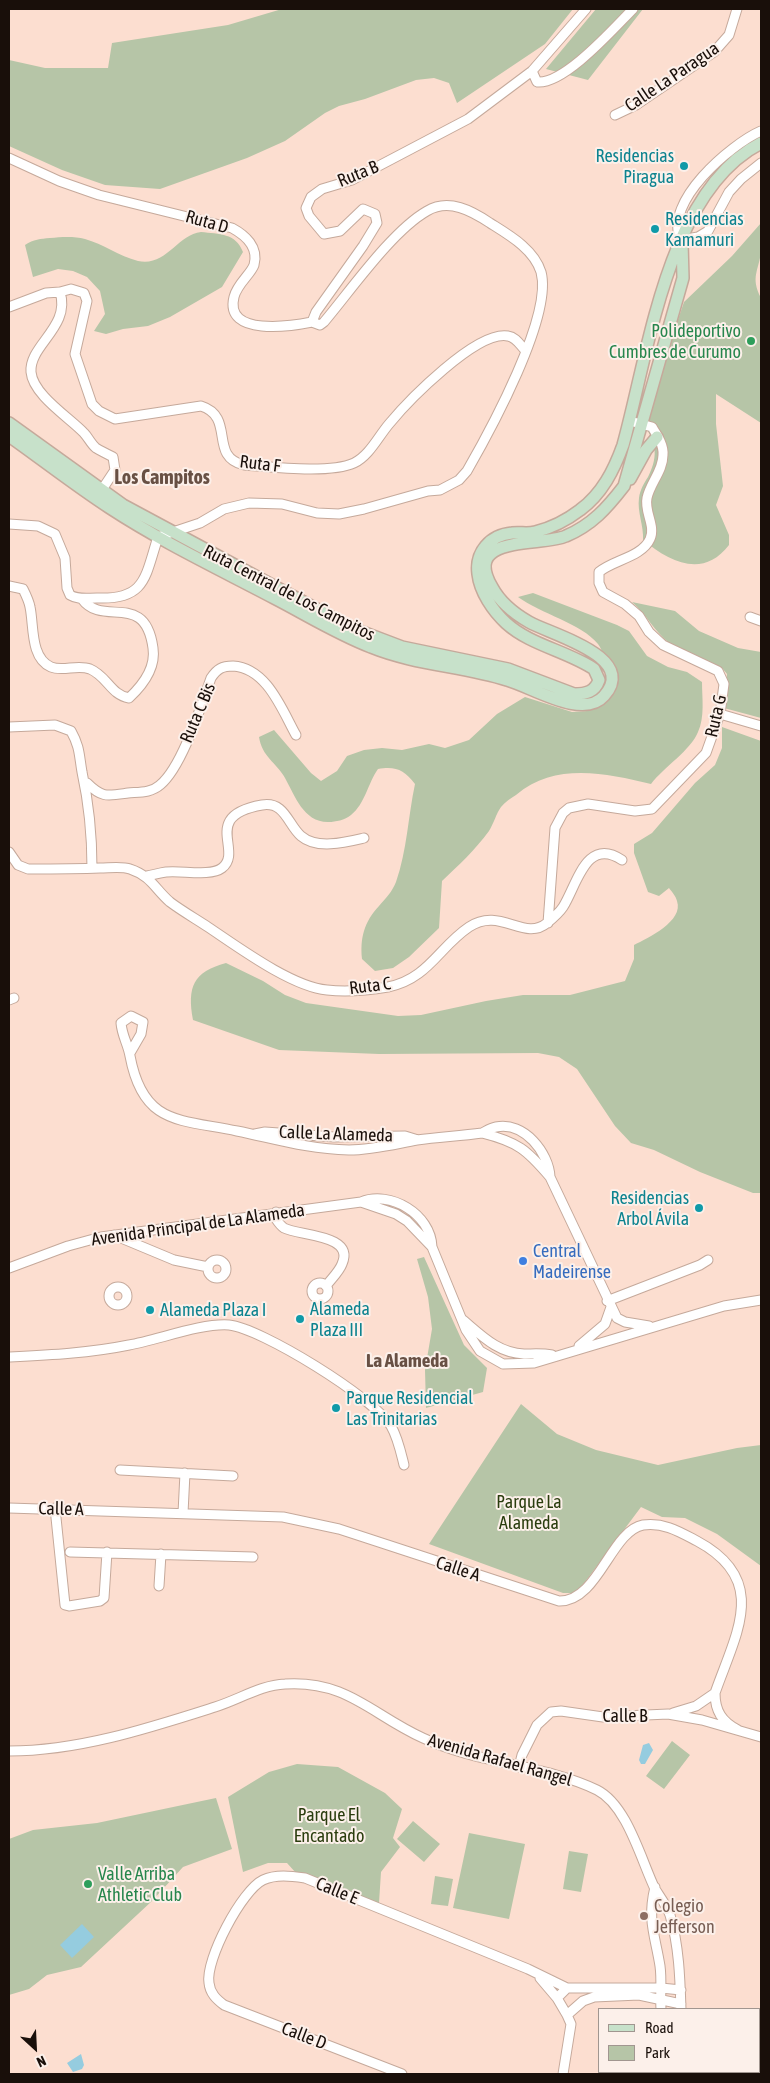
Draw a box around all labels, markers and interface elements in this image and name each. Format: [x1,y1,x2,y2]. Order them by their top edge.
street label: Calle La Paragua [621,38,723,116]
place label: Residencias Piragua [595,145,674,188]
street label: Ruta B [334,156,382,192]
marker: Residencias Piragua [678,160,690,172]
street label: Ruta D [183,206,231,238]
place label: Residencias Kamamuri [665,208,744,250]
marker: Residencias Kamamuri [649,223,661,235]
place label: Polideportivo Cumbres de Curumo [609,320,741,362]
marker: Polideportivo Cumbres de Curumo [745,335,757,347]
street label: Ruta F [238,451,282,477]
district label: Los Campitos [114,466,210,490]
street label: Ruta Central de Los Campitos [200,540,378,646]
street label: Ruta C Bis [176,680,220,746]
street label: Ruta G [701,692,731,740]
street label: Ruta C [348,973,392,999]
street label: Calle La Alameda [279,1121,393,1147]
place label: Residencias Arbol Ávila [610,1187,689,1230]
street label: Avenida Principal de La Alameda [90,1199,306,1251]
marker: Residencias Arbol Ávila [693,1202,705,1214]
place label: Central Madeirense [533,1240,611,1282]
marker: Central Madeirense [517,1255,529,1267]
place label: Alameda Plaza III [310,1298,370,1340]
place label: Alameda Plaza I [160,1299,266,1321]
marker: Alameda Plaza I [144,1304,156,1316]
marker: Alameda Plaza III [294,1313,306,1325]
district label: La Alameda [366,1350,448,1372]
place label: Parque Residencial Las Trinitarias [346,1387,473,1430]
marker: Parque Residencial Las Trinitarias [330,1402,342,1414]
park label: Parque La Alameda [496,1491,562,1534]
street label: Calle A [38,1498,84,1520]
street label: Calle A [433,1552,483,1586]
street label: Calle B [603,1705,647,1727]
street label: Avenida Rafael Rangel [425,1729,575,1791]
park label: Parque El Encantado [294,1804,364,1846]
place label: Valle Arriba Athletic Club [98,1863,182,1906]
street label: Calle E [312,1873,362,1909]
marker: Valle Arriba Athletic Club [82,1878,94,1890]
place label: Colegio Jefferson [654,1895,715,1938]
marker: Colegio Jefferson [638,1910,650,1922]
legend [598,2008,760,2073]
street label: Calle D [278,2018,330,2054]
text: Road [645,2019,674,2036]
north arrow [10,2023,60,2073]
text: Park [645,2044,670,2061]
text: N [34,2053,48,2071]

